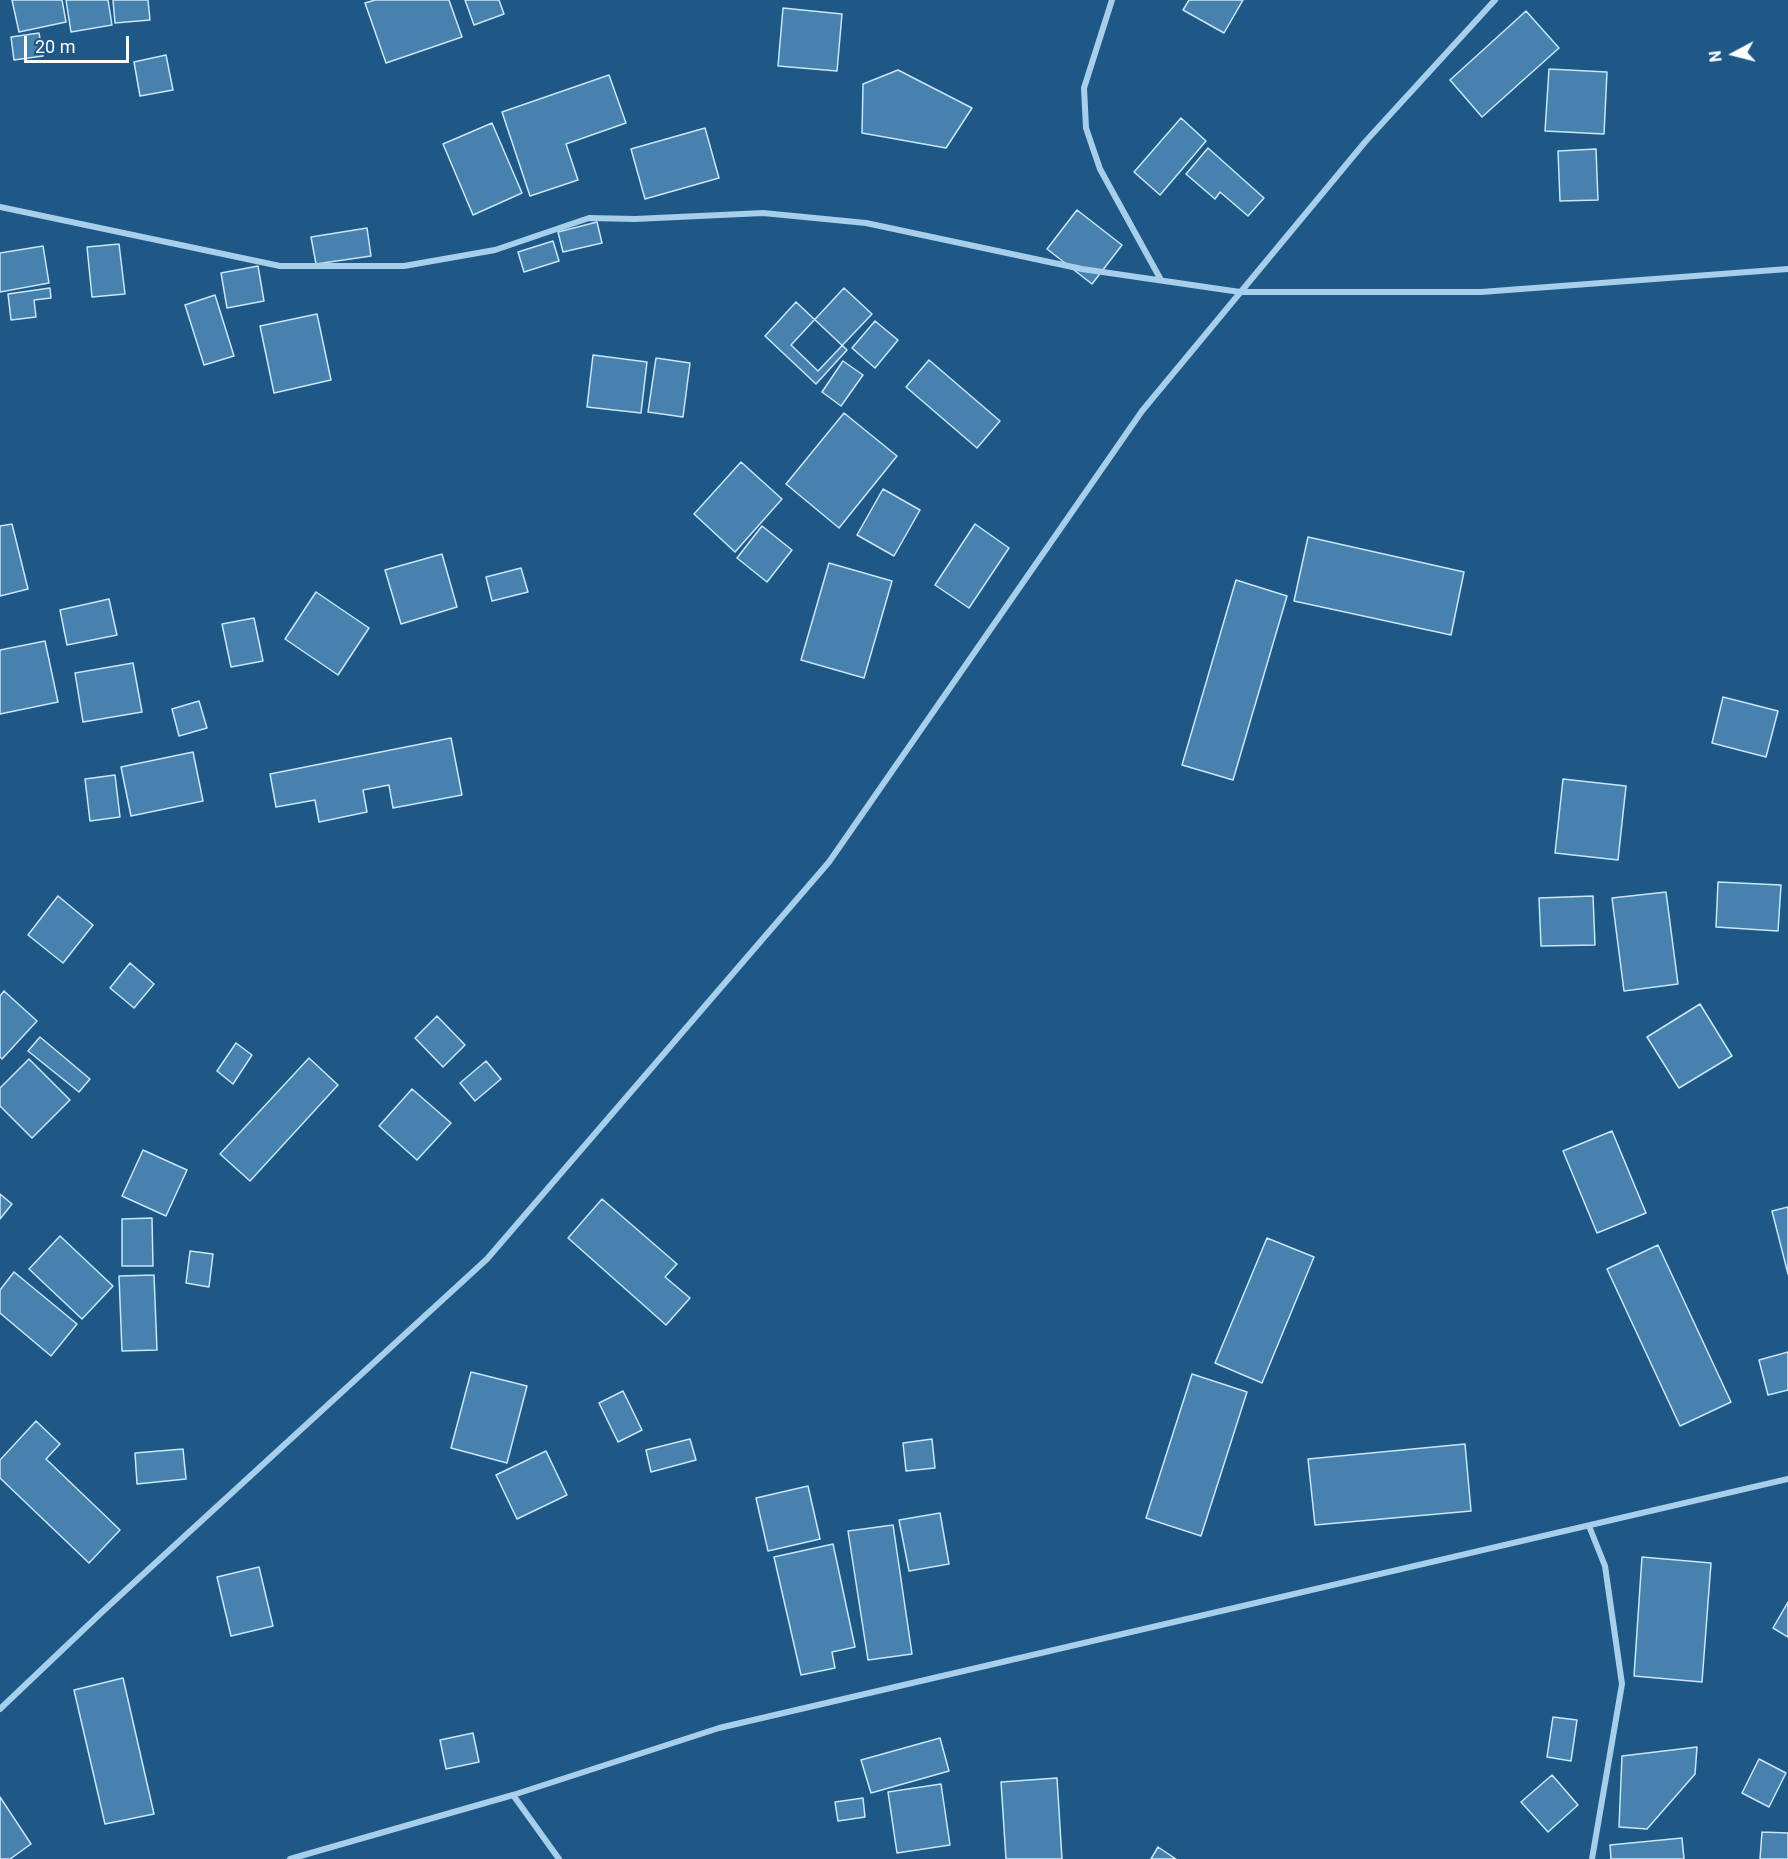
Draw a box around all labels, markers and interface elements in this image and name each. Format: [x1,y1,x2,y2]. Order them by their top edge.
scale bar [27,24,132,62]
north arrow [1704,24,1764,84]
text: 20 m [35,36,75,57]
text: N [1706,49,1726,63]

